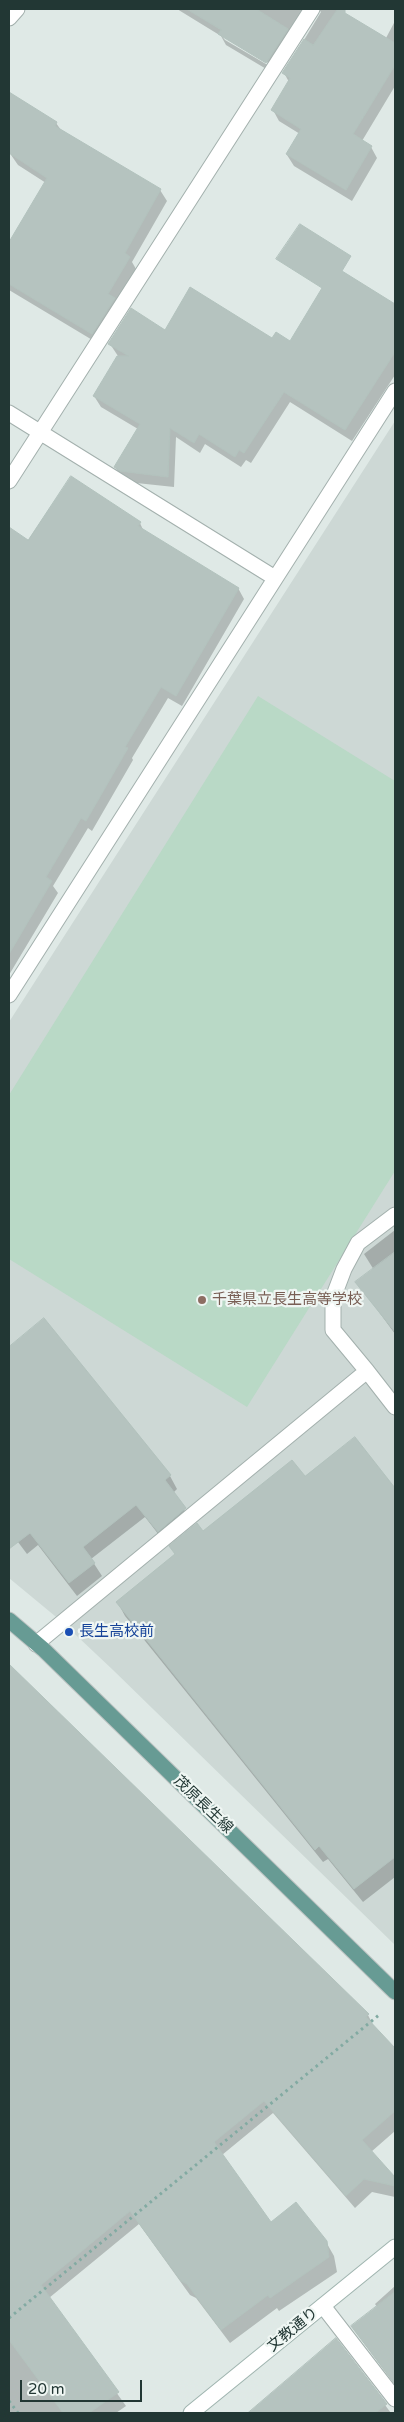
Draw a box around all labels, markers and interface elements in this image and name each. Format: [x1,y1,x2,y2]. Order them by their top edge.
place label: 千葉県立長生高等学校 [212,1291,362,1309]
marker: 千葉県立長生高等学校 [196,1294,208,1306]
place label: 長生高校前 [79,1623,154,1641]
marker: 長生高校前 [63,1626,75,1638]
street label: 茂原長生線 [170,1772,236,1838]
street label: 文教通り [264,2304,322,2356]
scale bar [22,2370,145,2402]
text: 20 m [28,2380,65,2398]

